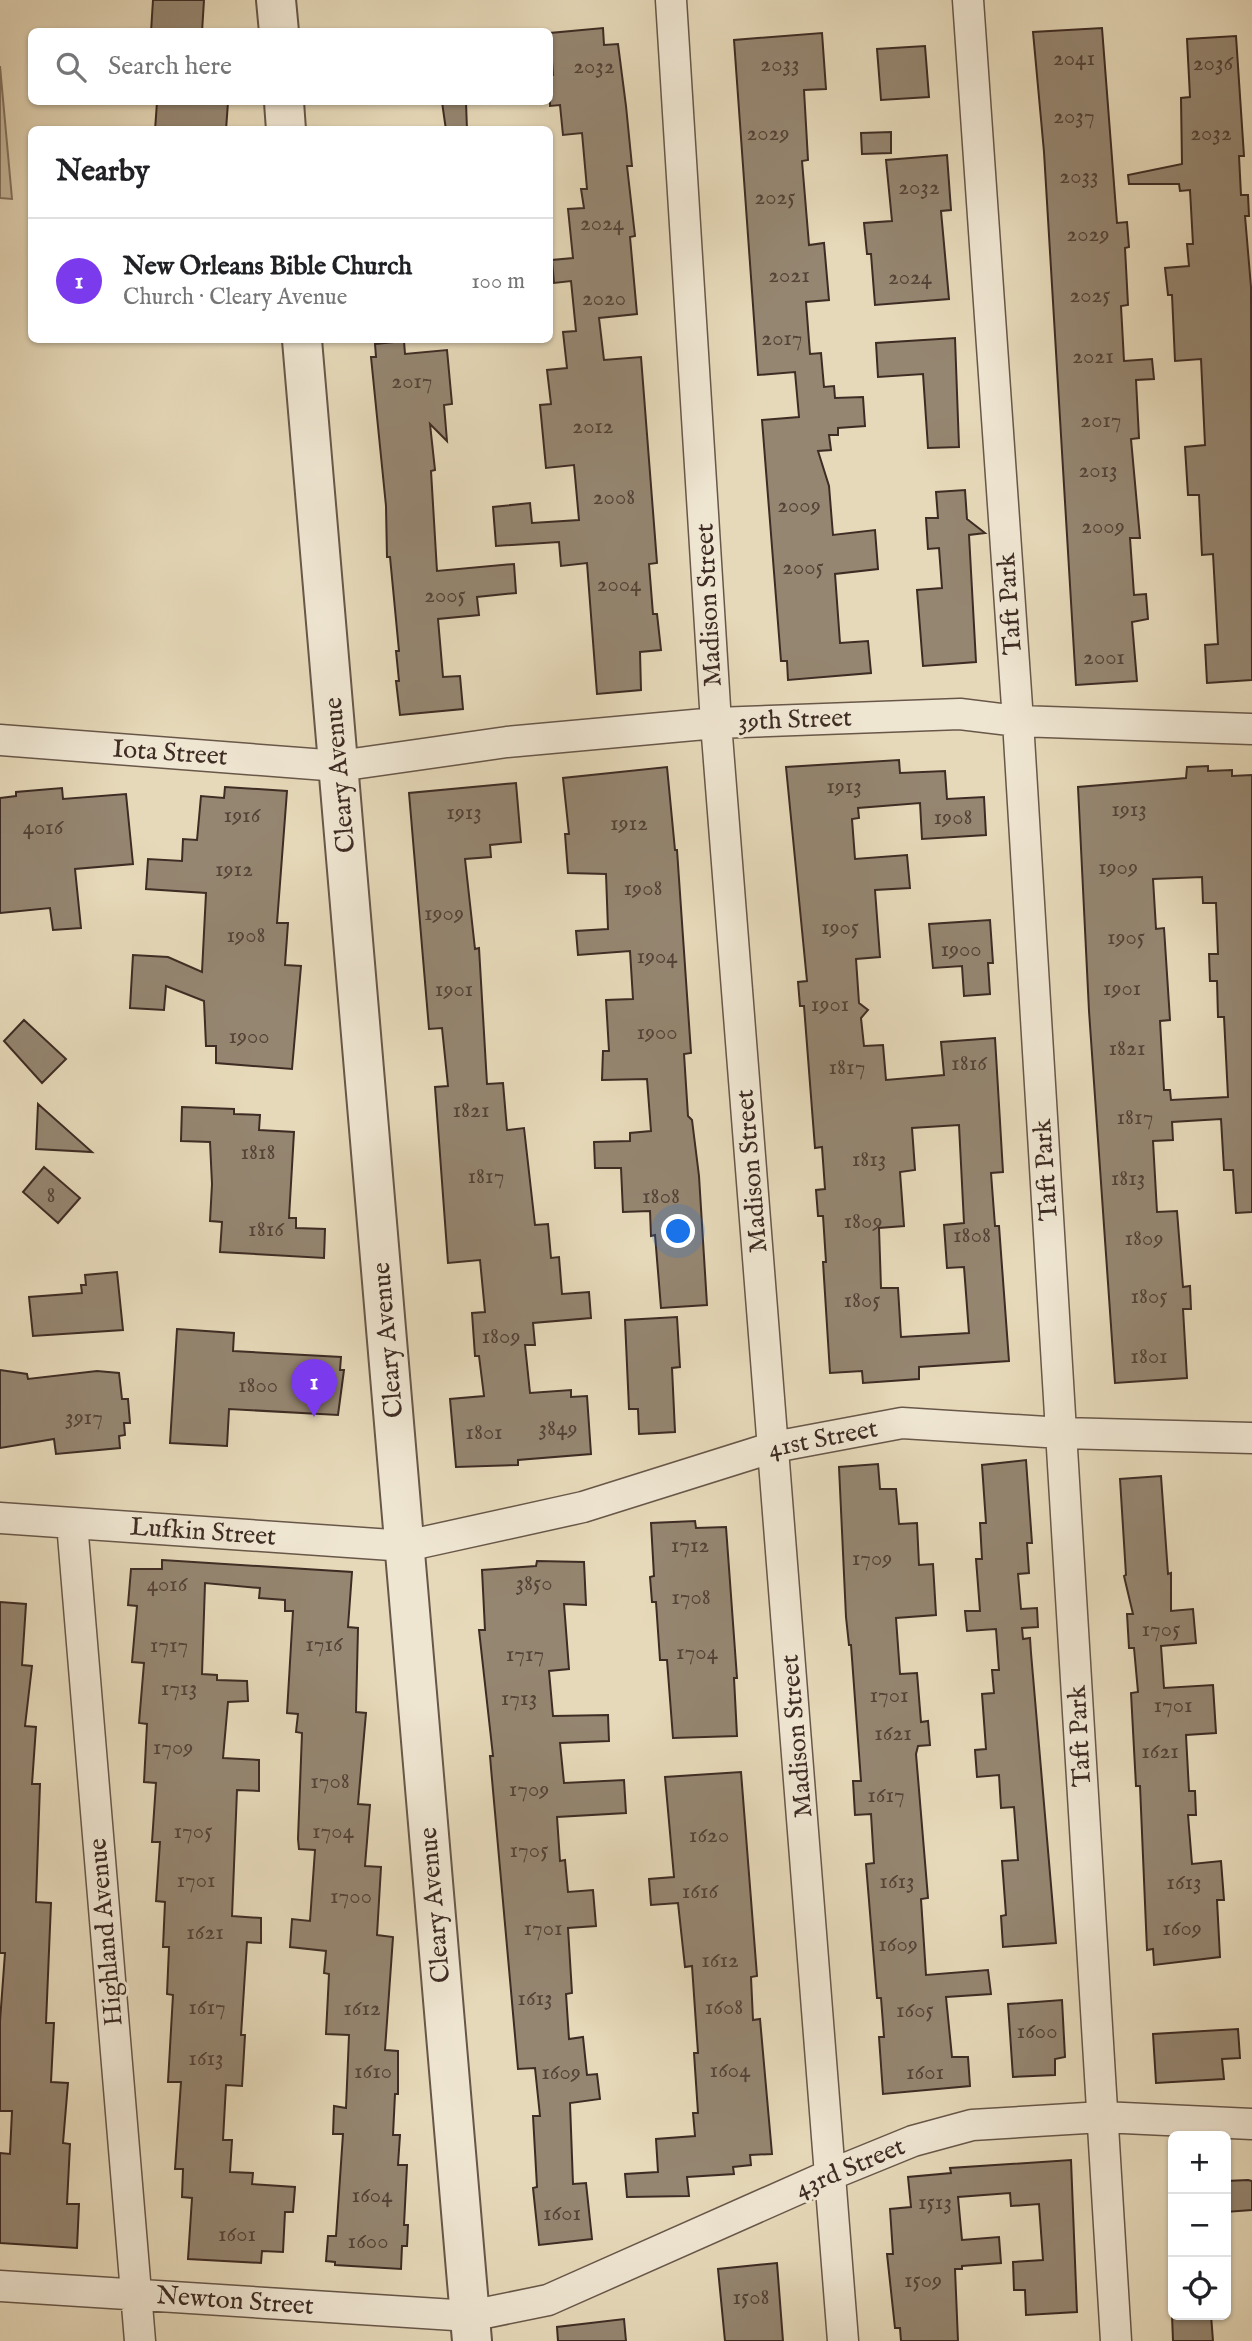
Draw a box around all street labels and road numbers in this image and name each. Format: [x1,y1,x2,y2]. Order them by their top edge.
street label: Madison Street [688,522,730,688]
street label: Taft Park [990,551,1030,656]
street label: Cleary Avenue [317,696,363,854]
street label: 39th Street [737,702,853,738]
street label: Iota Street [111,733,229,773]
street label: Madison Street [728,1088,776,1254]
street label: Taft Park [1026,1117,1066,1222]
street label: Cleary Avenue [365,1261,411,1419]
street label: 41st Street [765,1412,881,1466]
street label: Lufkin Street [129,1510,277,1554]
street label: Madison Street [773,1653,821,1819]
street label: Taft Park [1061,1683,1099,1788]
street label: Cleary Avenue [412,1826,458,1984]
street label: Highland Avenue [81,1837,131,2027]
street label: 43rd Street [790,2130,910,2206]
street label: Newton Street [155,2279,315,2323]

